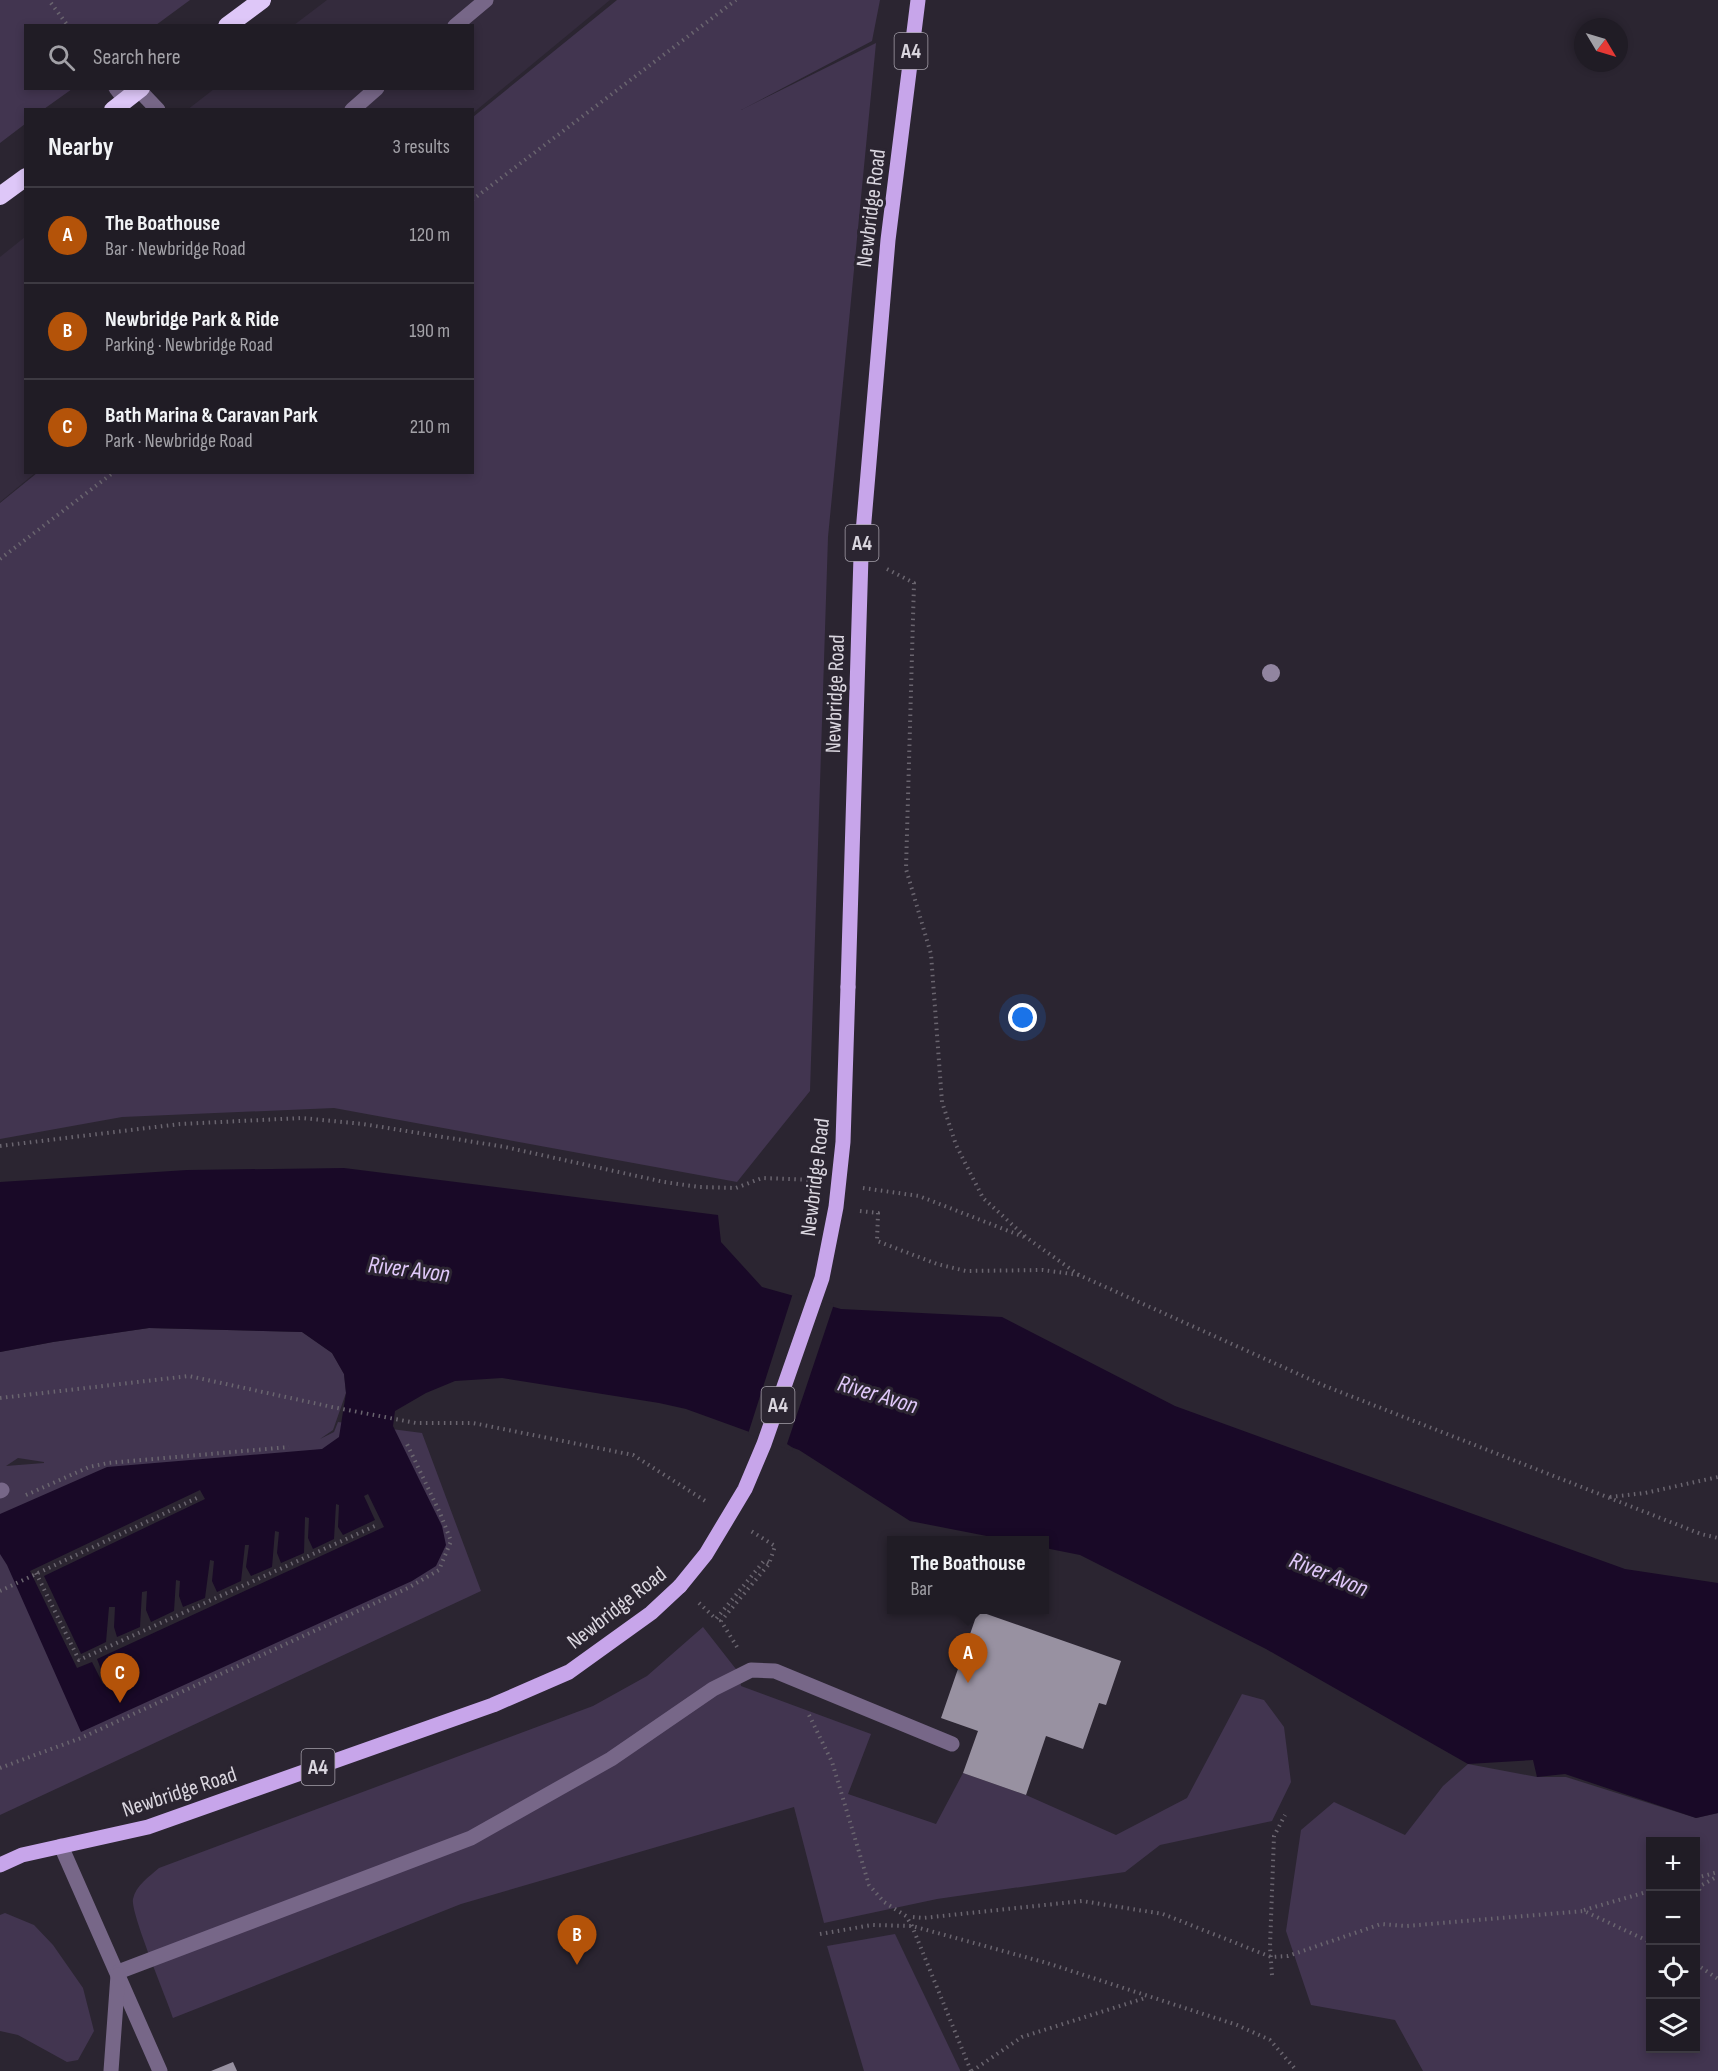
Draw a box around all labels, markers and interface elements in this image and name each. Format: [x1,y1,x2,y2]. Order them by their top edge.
north arrow [1574,18,1628,72]
search box [24,24,474,90]
road number: A4 [894,33,928,69]
icon: search [45,41,78,74]
text: Search here [93,44,180,71]
text: Nearby [48,132,114,163]
text: 3 results [393,135,450,159]
street label: Newbridge Road [851,148,892,269]
text: The Boathouse [105,210,220,237]
text: A [63,223,72,247]
text: 120 m [410,223,450,247]
text: Bar · Newbridge Road [105,237,246,261]
text: Newbridge Park & Ride [105,306,279,333]
text: B [63,319,72,343]
text: 190 m [409,319,450,343]
text: Parking · Newbridge Road [105,333,273,357]
text: Bath Marina & Caravan Park [105,402,318,429]
text: C [62,415,73,439]
text: 210 m [410,415,450,439]
text: Park · Newbridge Road [105,429,253,453]
road number: A4 [846,525,878,561]
street label: Newbridge Road [820,634,851,754]
your location [1008,1003,1037,1032]
street label: Newbridge Road [795,1117,836,1238]
water label: River Avon [366,1250,452,1289]
water label: River Avon [834,1369,921,1420]
road number: A4 [762,1387,794,1423]
popup [887,1536,1049,1614]
water label: River Avon [1285,1546,1372,1603]
text: The Boathouse [910,1550,1026,1577]
street label: Newbridge Road [562,1561,672,1655]
text: Bar [910,1577,933,1601]
pin: A [948,1634,988,1683]
pin: C [100,1654,140,1703]
road number: A4 [302,1749,334,1785]
street label: Newbridge Road [119,1761,240,1824]
map controls [1646,1837,1700,2053]
button: + [1646,1837,1700,1891]
button: − [1646,1891,1700,1945]
pin: B [558,1916,596,1965]
button: locate [1646,1945,1700,1999]
button: layers [1646,1999,1700,2053]

